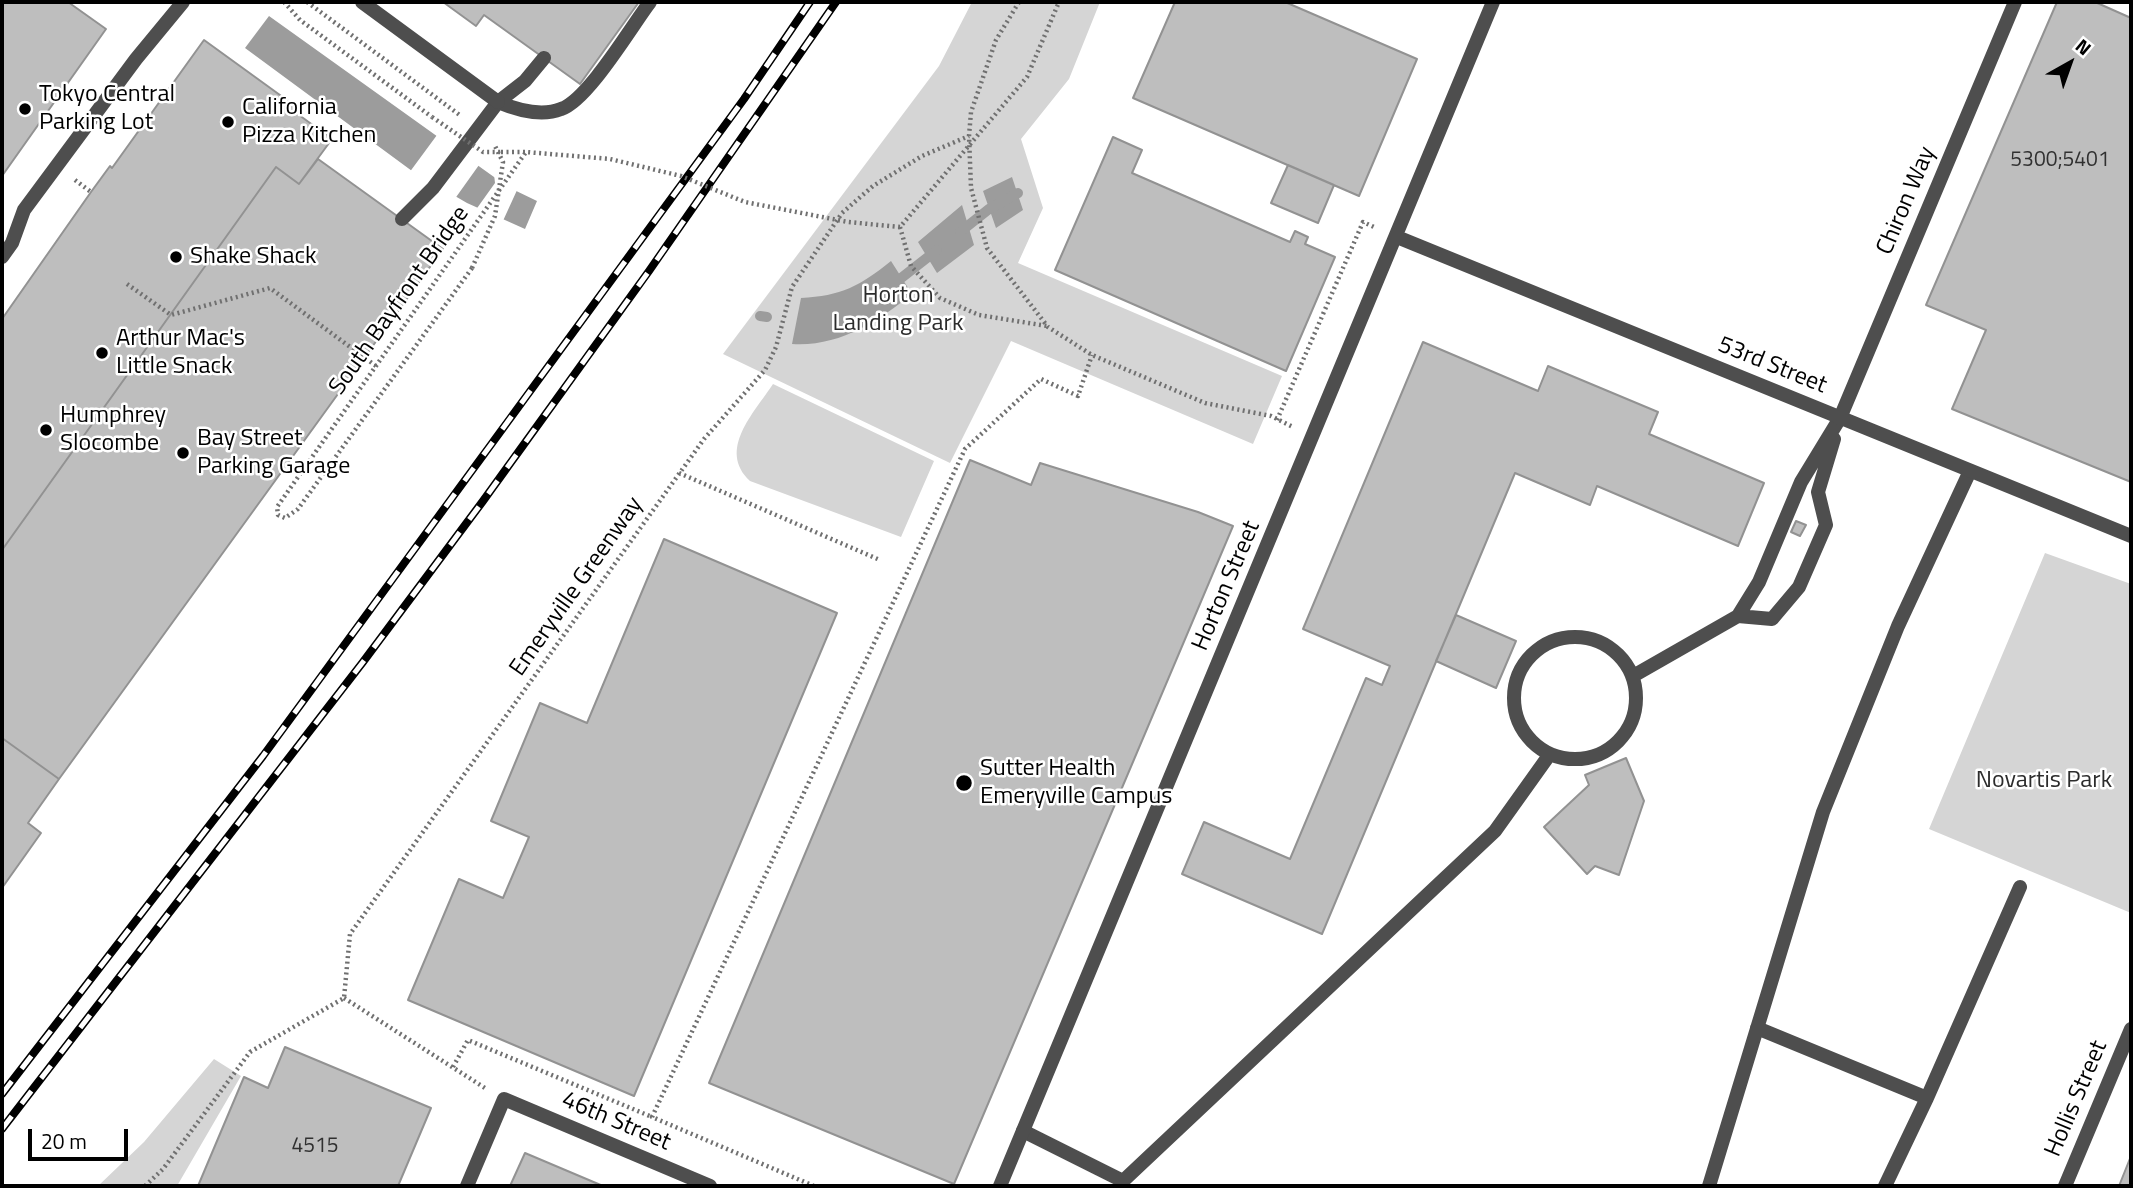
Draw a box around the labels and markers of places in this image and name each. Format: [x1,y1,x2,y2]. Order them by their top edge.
place label: Tokyo Central Parking Lot [39,81,175,137]
place label: California Pizza Kitchen [242,94,376,150]
marker: Tokyo Central Parking Lot [17,101,33,117]
marker: California Pizza Kitchen [220,114,236,130]
place label: Shake Shack [190,243,316,271]
marker: Shake Shack [168,249,184,265]
place label: Arthur Mac's Little Snack [116,325,245,381]
marker: Arthur Mac's Little Snack [94,345,110,361]
place label: Humphrey Slocombe [60,402,166,458]
marker: Humphrey Slocombe [38,422,54,438]
place label: Bay Street Parking Garage [197,425,350,481]
marker: Bay Street Parking Garage [175,445,191,461]
place label: Sutter Health Emeryville Campus [980,755,1172,811]
marker: Sutter Health Emeryville Campus [954,773,974,793]

